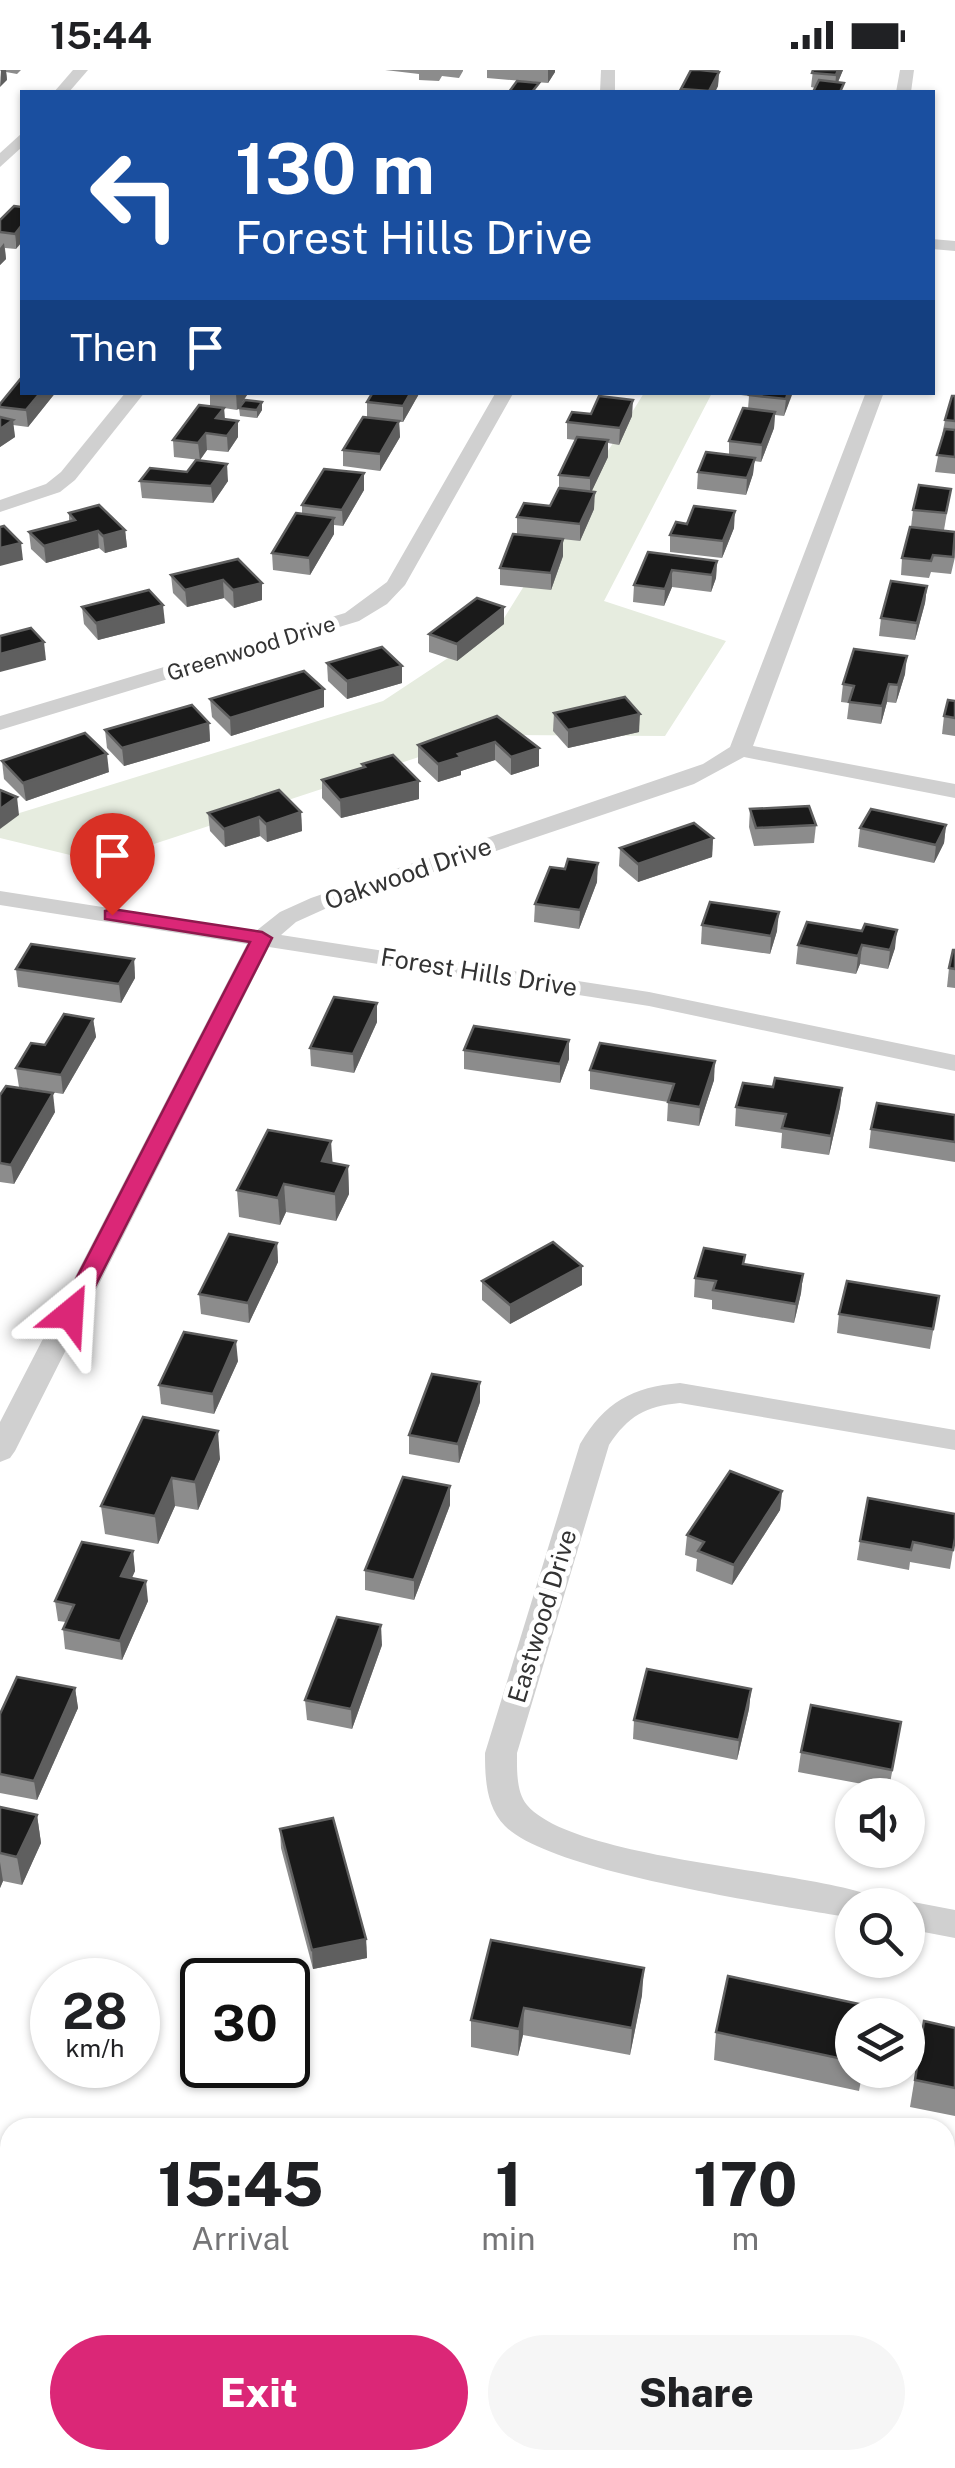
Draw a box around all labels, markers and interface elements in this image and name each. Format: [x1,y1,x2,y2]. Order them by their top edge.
text: 15:44 [50,13,152,58]
text: 130 m [235,127,435,210]
icon: left [70,130,200,260]
text: Forest Hills Drive [235,211,593,264]
icon: arrive [178,320,233,375]
text: Then [70,325,158,370]
street label: Greenwood Drive [164,610,338,686]
pin [70,813,155,916]
icon: arrive [85,828,140,883]
street label: Oakwood Drive [321,830,495,916]
street label: Forest Hills Drive [378,942,580,1002]
position arrow [18,1262,122,1366]
street label: Eastwood Drive [501,1526,583,1706]
map controls [835,1778,925,2088]
button: sound [835,1778,925,1868]
button: search [835,1888,925,1978]
speed limit sign: 30 [180,1958,310,2088]
text: 28 [62,1981,128,2040]
button: layers [835,1998,925,2088]
text: km/h [66,2033,124,2063]
text: 15:45 [158,2149,324,2220]
text: 1 [495,2149,522,2220]
text: 170 [693,2149,797,2220]
text: Arrival [191,2220,290,2257]
text: min [481,2220,536,2257]
text: m [731,2220,759,2257]
button: Exit [50,2335,468,2450]
button: Share [488,2335,905,2450]

